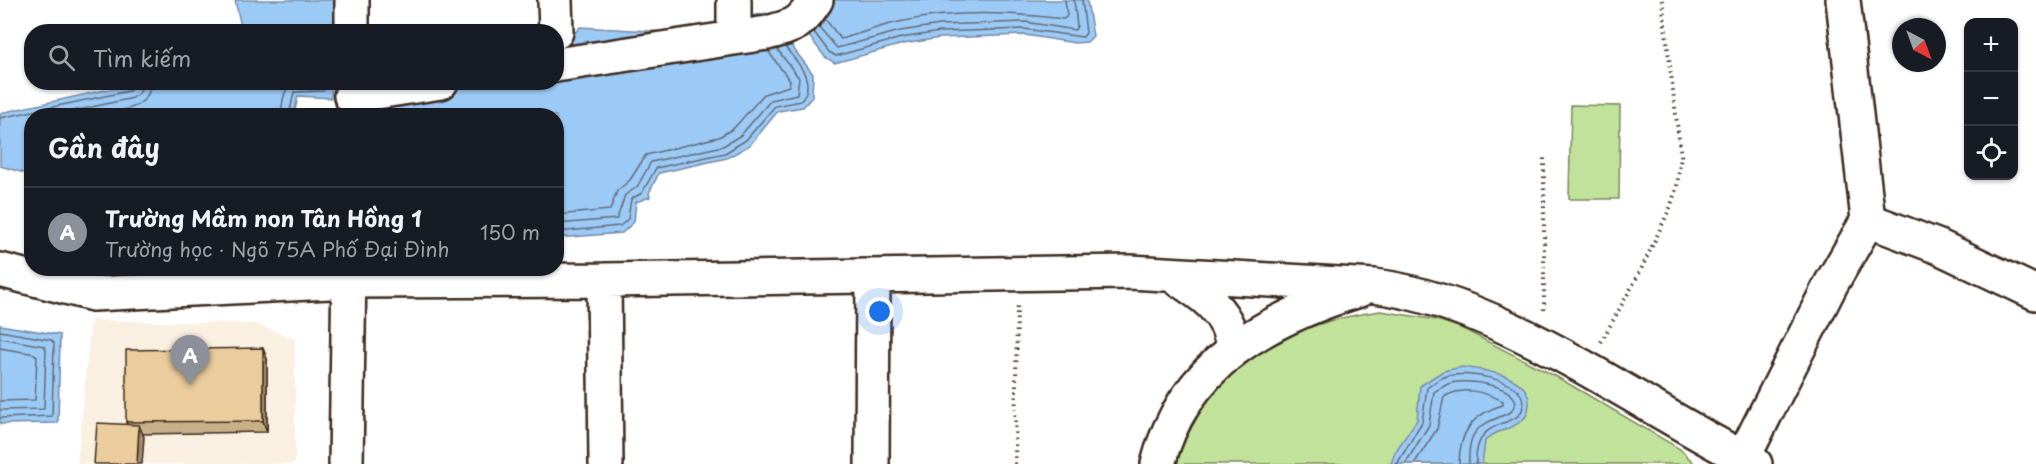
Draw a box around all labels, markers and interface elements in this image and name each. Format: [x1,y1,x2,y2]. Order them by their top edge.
north arrow [1892,18,1946,72]
map controls [1964,18,2018,180]
button: + [1964,18,2018,72]
search box [24,24,564,90]
icon: search [45,41,78,74]
text: Tìm kiếm [93,41,191,74]
button: − [1964,72,2018,126]
button: locate [1964,126,2018,180]
text: Gần đây [48,128,160,167]
text: Trường Mầm non Tân Hồng 1 [105,201,422,234]
text: A [60,217,75,247]
text: 150 m [480,217,540,247]
text: Trường học · Ngõ 75A Phố Đại Đình [105,234,450,264]
your location [865,297,894,326]
pin: A [170,336,210,385]

